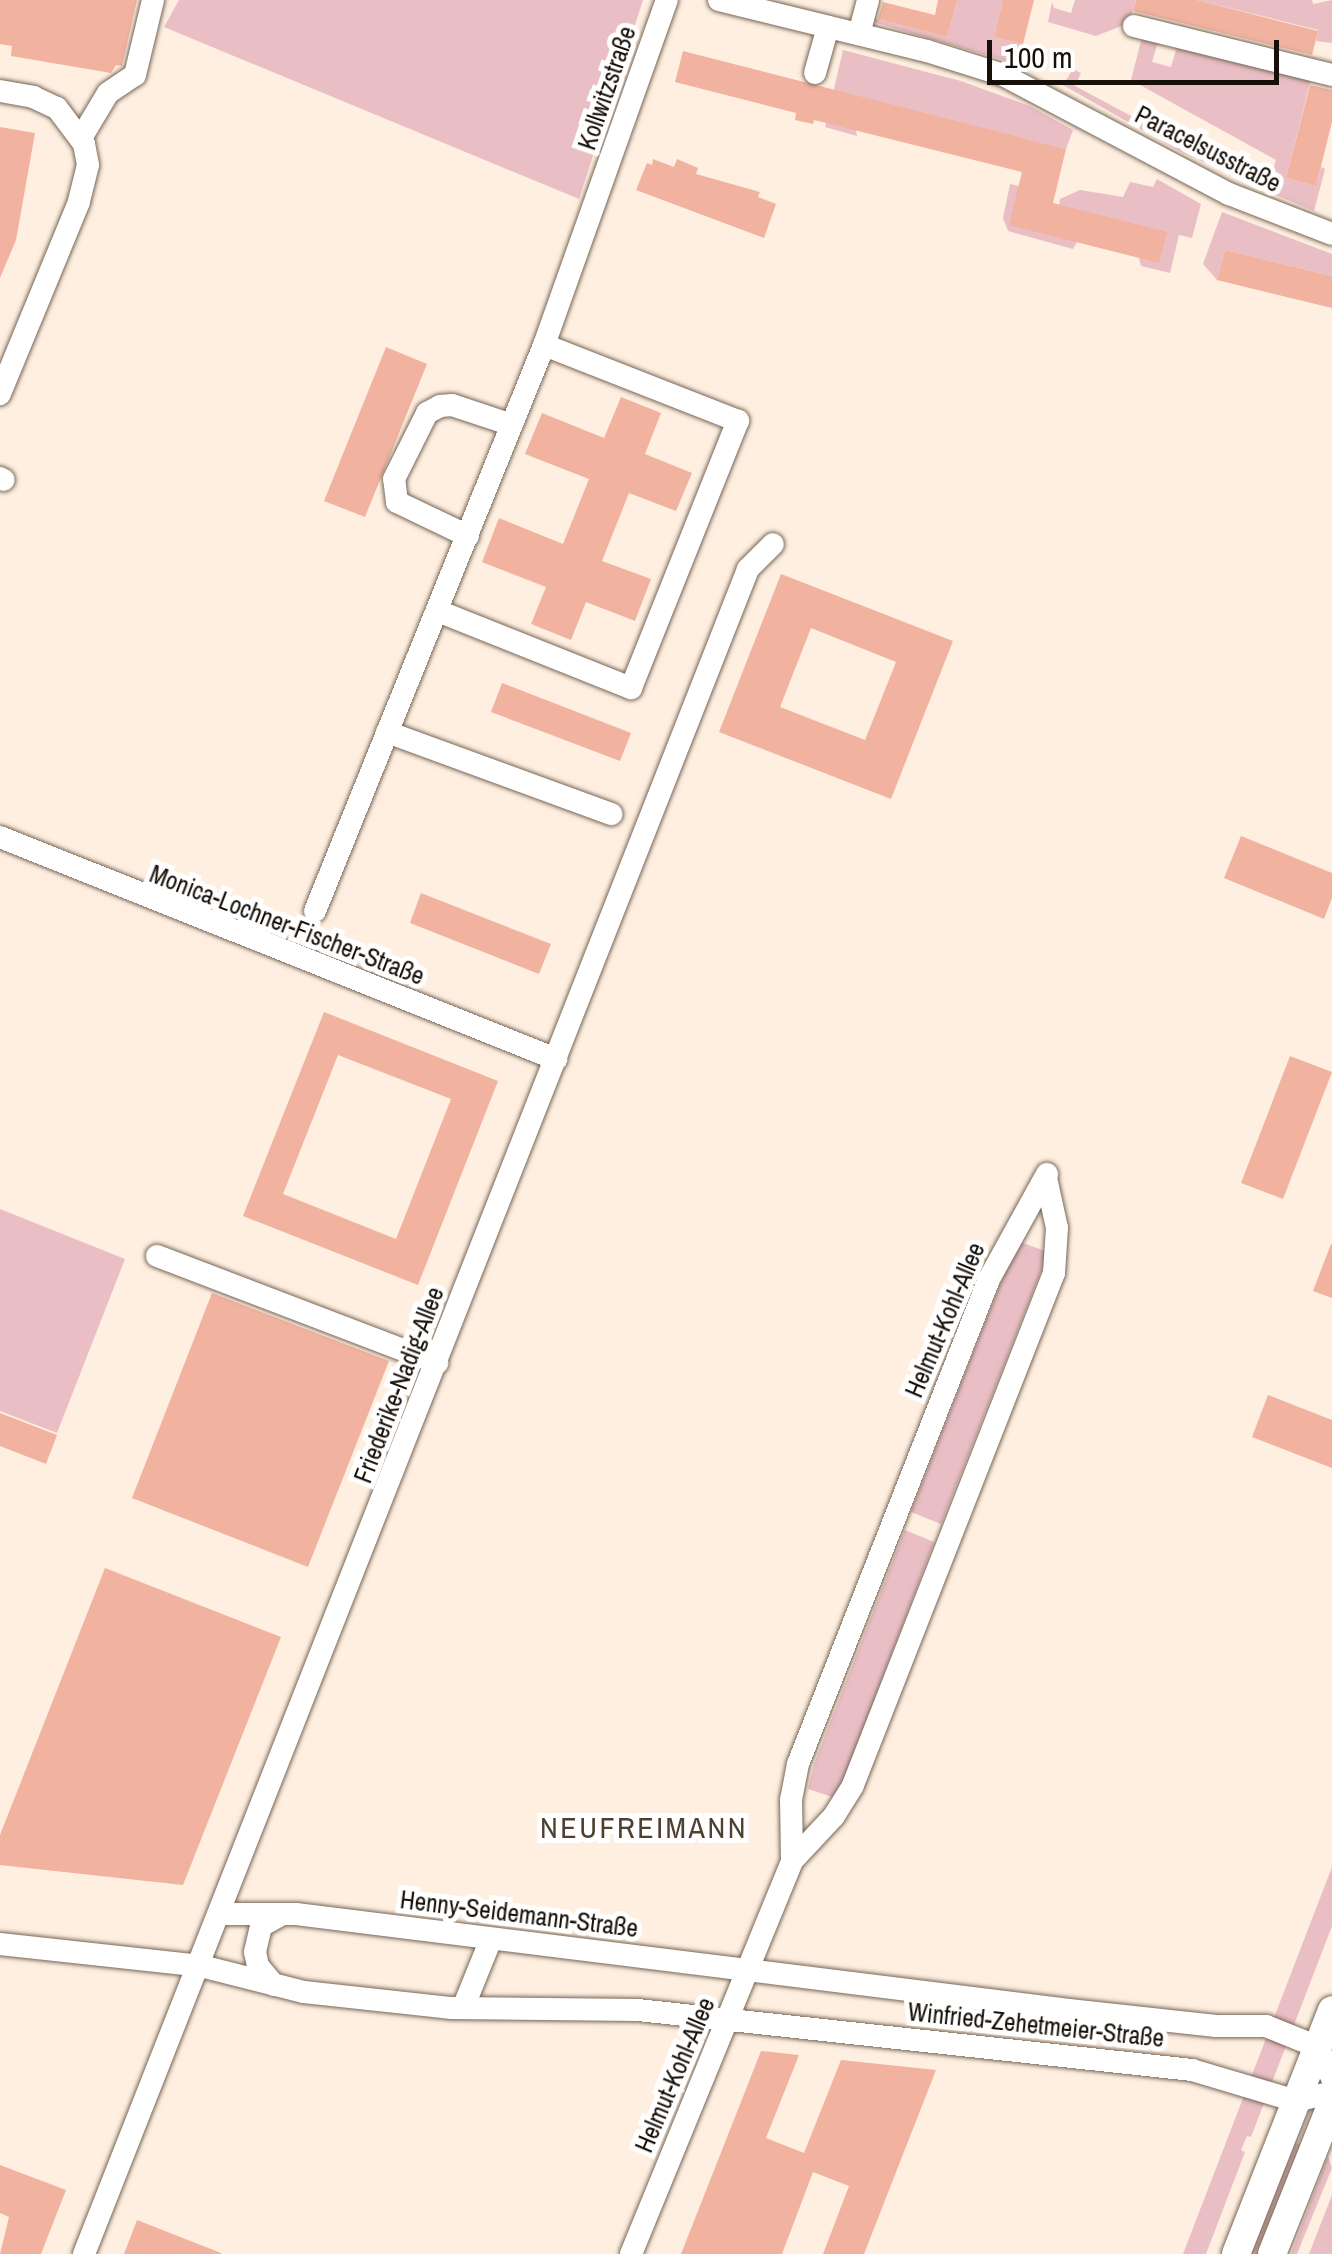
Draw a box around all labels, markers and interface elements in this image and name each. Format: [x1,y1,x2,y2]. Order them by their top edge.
scale bar [992,20,1284,82]
street label: Kollwitzstraße [572,22,642,154]
text: 100 m [1004,37,1072,77]
street label: Paracelsusstraße [1130,99,1286,199]
street label: Monica-Lochner-Fischer-Straße [145,859,429,991]
street label: Helmut-Kohl-Allee [899,1238,991,1402]
street label: Friederike-Nadig-Allee [348,1283,450,1487]
district label: NEUFREIMANN [540,1809,748,1845]
street label: Henny-Seidemann-Straße [398,1885,640,1943]
street label: Helmut-Kohl-Allee [629,1993,721,2157]
street label: Winfried-Zehetmeier-Straße [906,1997,1166,2053]

